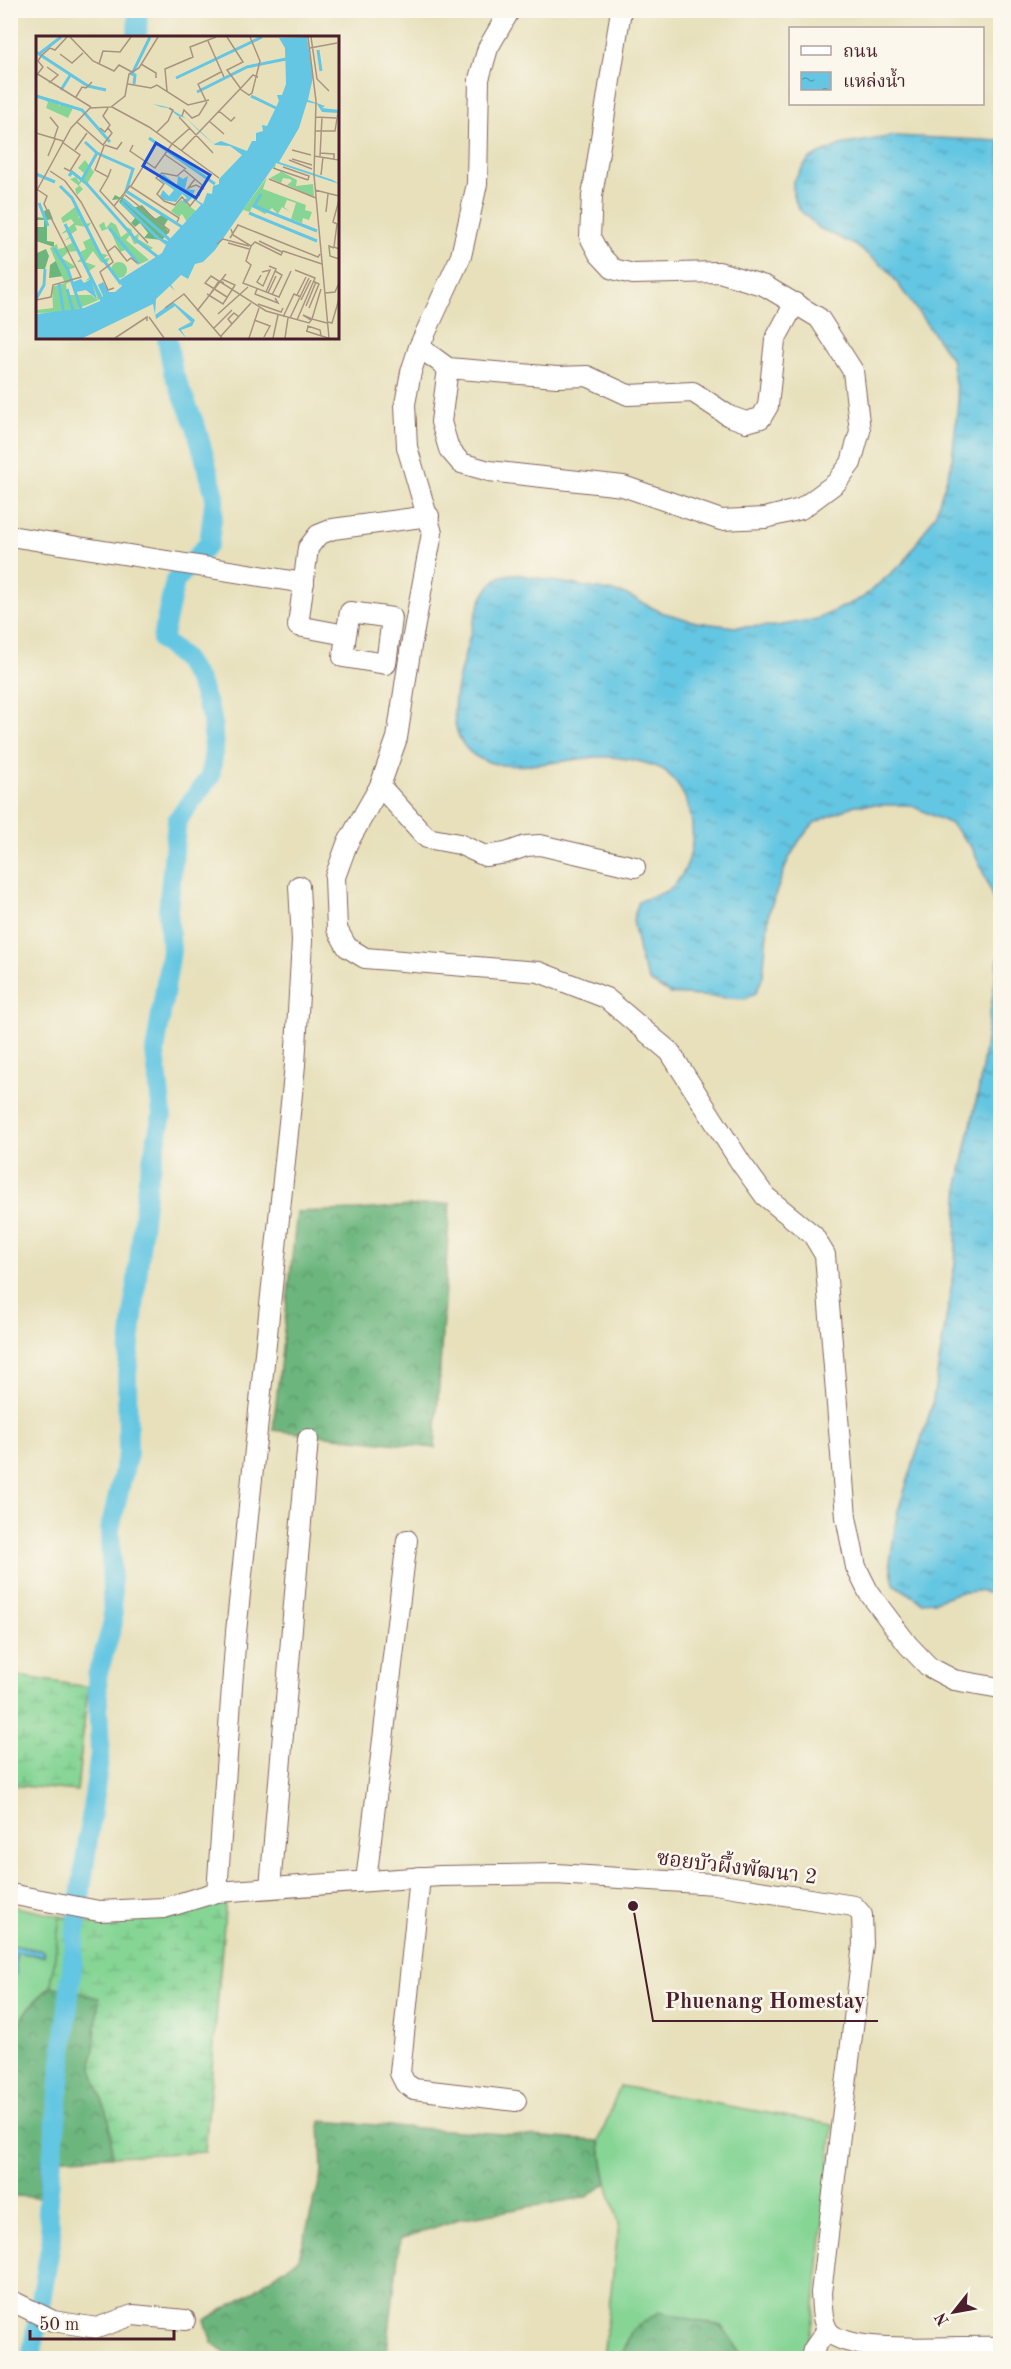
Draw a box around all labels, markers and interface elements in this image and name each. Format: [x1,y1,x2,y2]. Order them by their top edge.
legend [789,27,984,105]
inset map [36,36,339,339]
text: ถนน [843,43,878,61]
text: แหล่งน้ำ [843,67,906,91]
street label: ซอยบัวผึ้งพัฒนา 2 [655,1841,819,1889]
callout: Phuenang Homestay [653,1981,878,2021]
text: Phuenang Homestay [665,1991,866,2013]
north arrow [924,2282,984,2342]
scale bar [30,2303,174,2341]
text: N [932,2309,953,2328]
text: 50 m [39,2316,79,2334]

